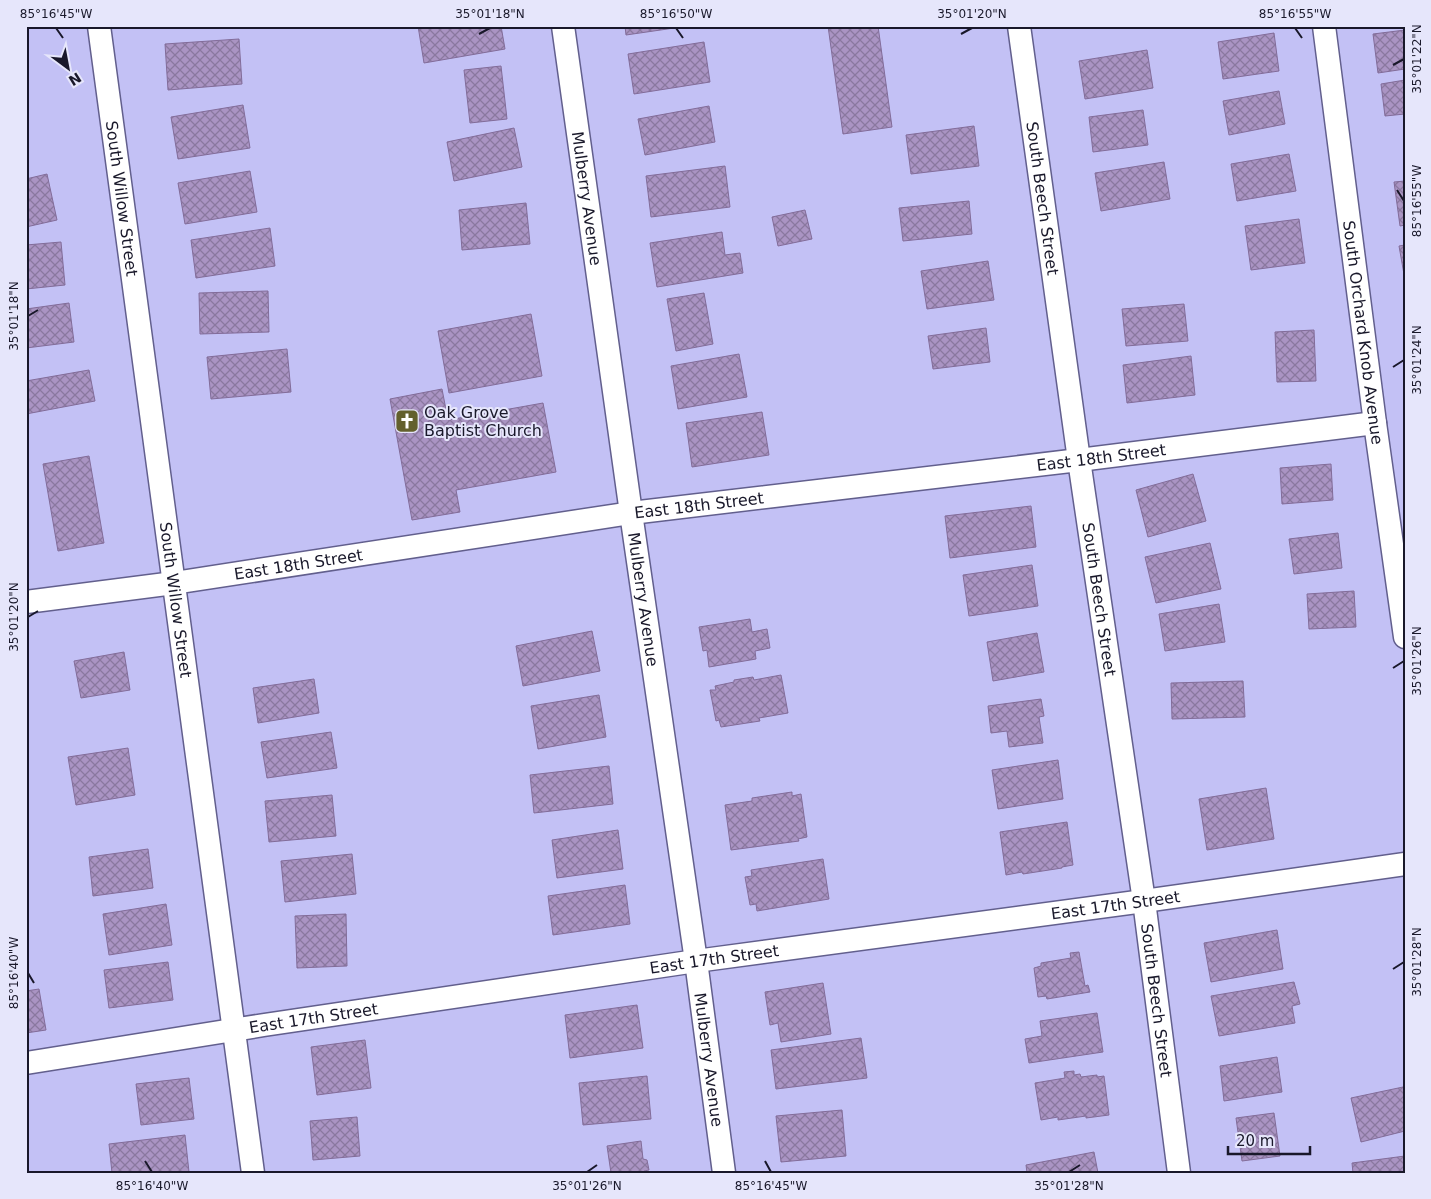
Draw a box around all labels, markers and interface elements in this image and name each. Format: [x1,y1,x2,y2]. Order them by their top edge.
text: 85°16'45"W [20,7,92,21]
text: 35°01'18"N [455,7,525,21]
text: 85°16'50"W [640,7,712,21]
text: 35°01'20"N [937,7,1007,21]
text: 85°16'55"W [1259,7,1331,21]
text: 35°01'22"N [1410,24,1424,94]
north arrow [42,42,92,92]
text: N [66,69,84,89]
street label: South Willow Street [102,119,142,278]
street label: South Beech Street [1022,120,1062,276]
street label: Mulberry Avenue [568,130,605,267]
text: 85°16'55"W [1410,165,1424,237]
street label: South Orchard Knob Avenue [1339,219,1387,446]
text: 35°01'18"N [7,281,21,351]
text: 35°01'24"N [1410,325,1424,395]
place label: Oak Grove Baptist Church [424,403,542,440]
church icon: Oak Grove Baptist Church [394,408,420,434]
street label: East 18th Street [1035,440,1167,475]
street label: East 18th Street [633,488,765,523]
street label: South Willow Street [156,521,195,679]
street label: South Beech Street [1078,521,1120,677]
street label: Mulberry Avenue [624,531,662,668]
street label: East 18th Street [233,545,364,584]
text: 35°01'20"N [7,582,21,652]
text: 35°01'26"N [1410,626,1424,696]
street label: East 17th Street [1050,887,1181,923]
street label: South Beech Street [1137,922,1176,1078]
text: 35°01'28"N [1410,927,1424,997]
text: 85°16'40"W [7,937,21,1009]
street label: East 17th Street [648,941,780,978]
street label: Mulberry Avenue [690,991,727,1128]
street label: East 17th Street [248,999,379,1037]
scale bar [1228,1124,1311,1156]
text: 20 m [1236,1132,1274,1150]
text: 85°16'40"W [116,1179,188,1193]
text: 35°01'26"N [552,1179,622,1193]
text: 85°16'45"W [735,1179,807,1193]
text: 35°01'28"N [1034,1179,1104,1193]

